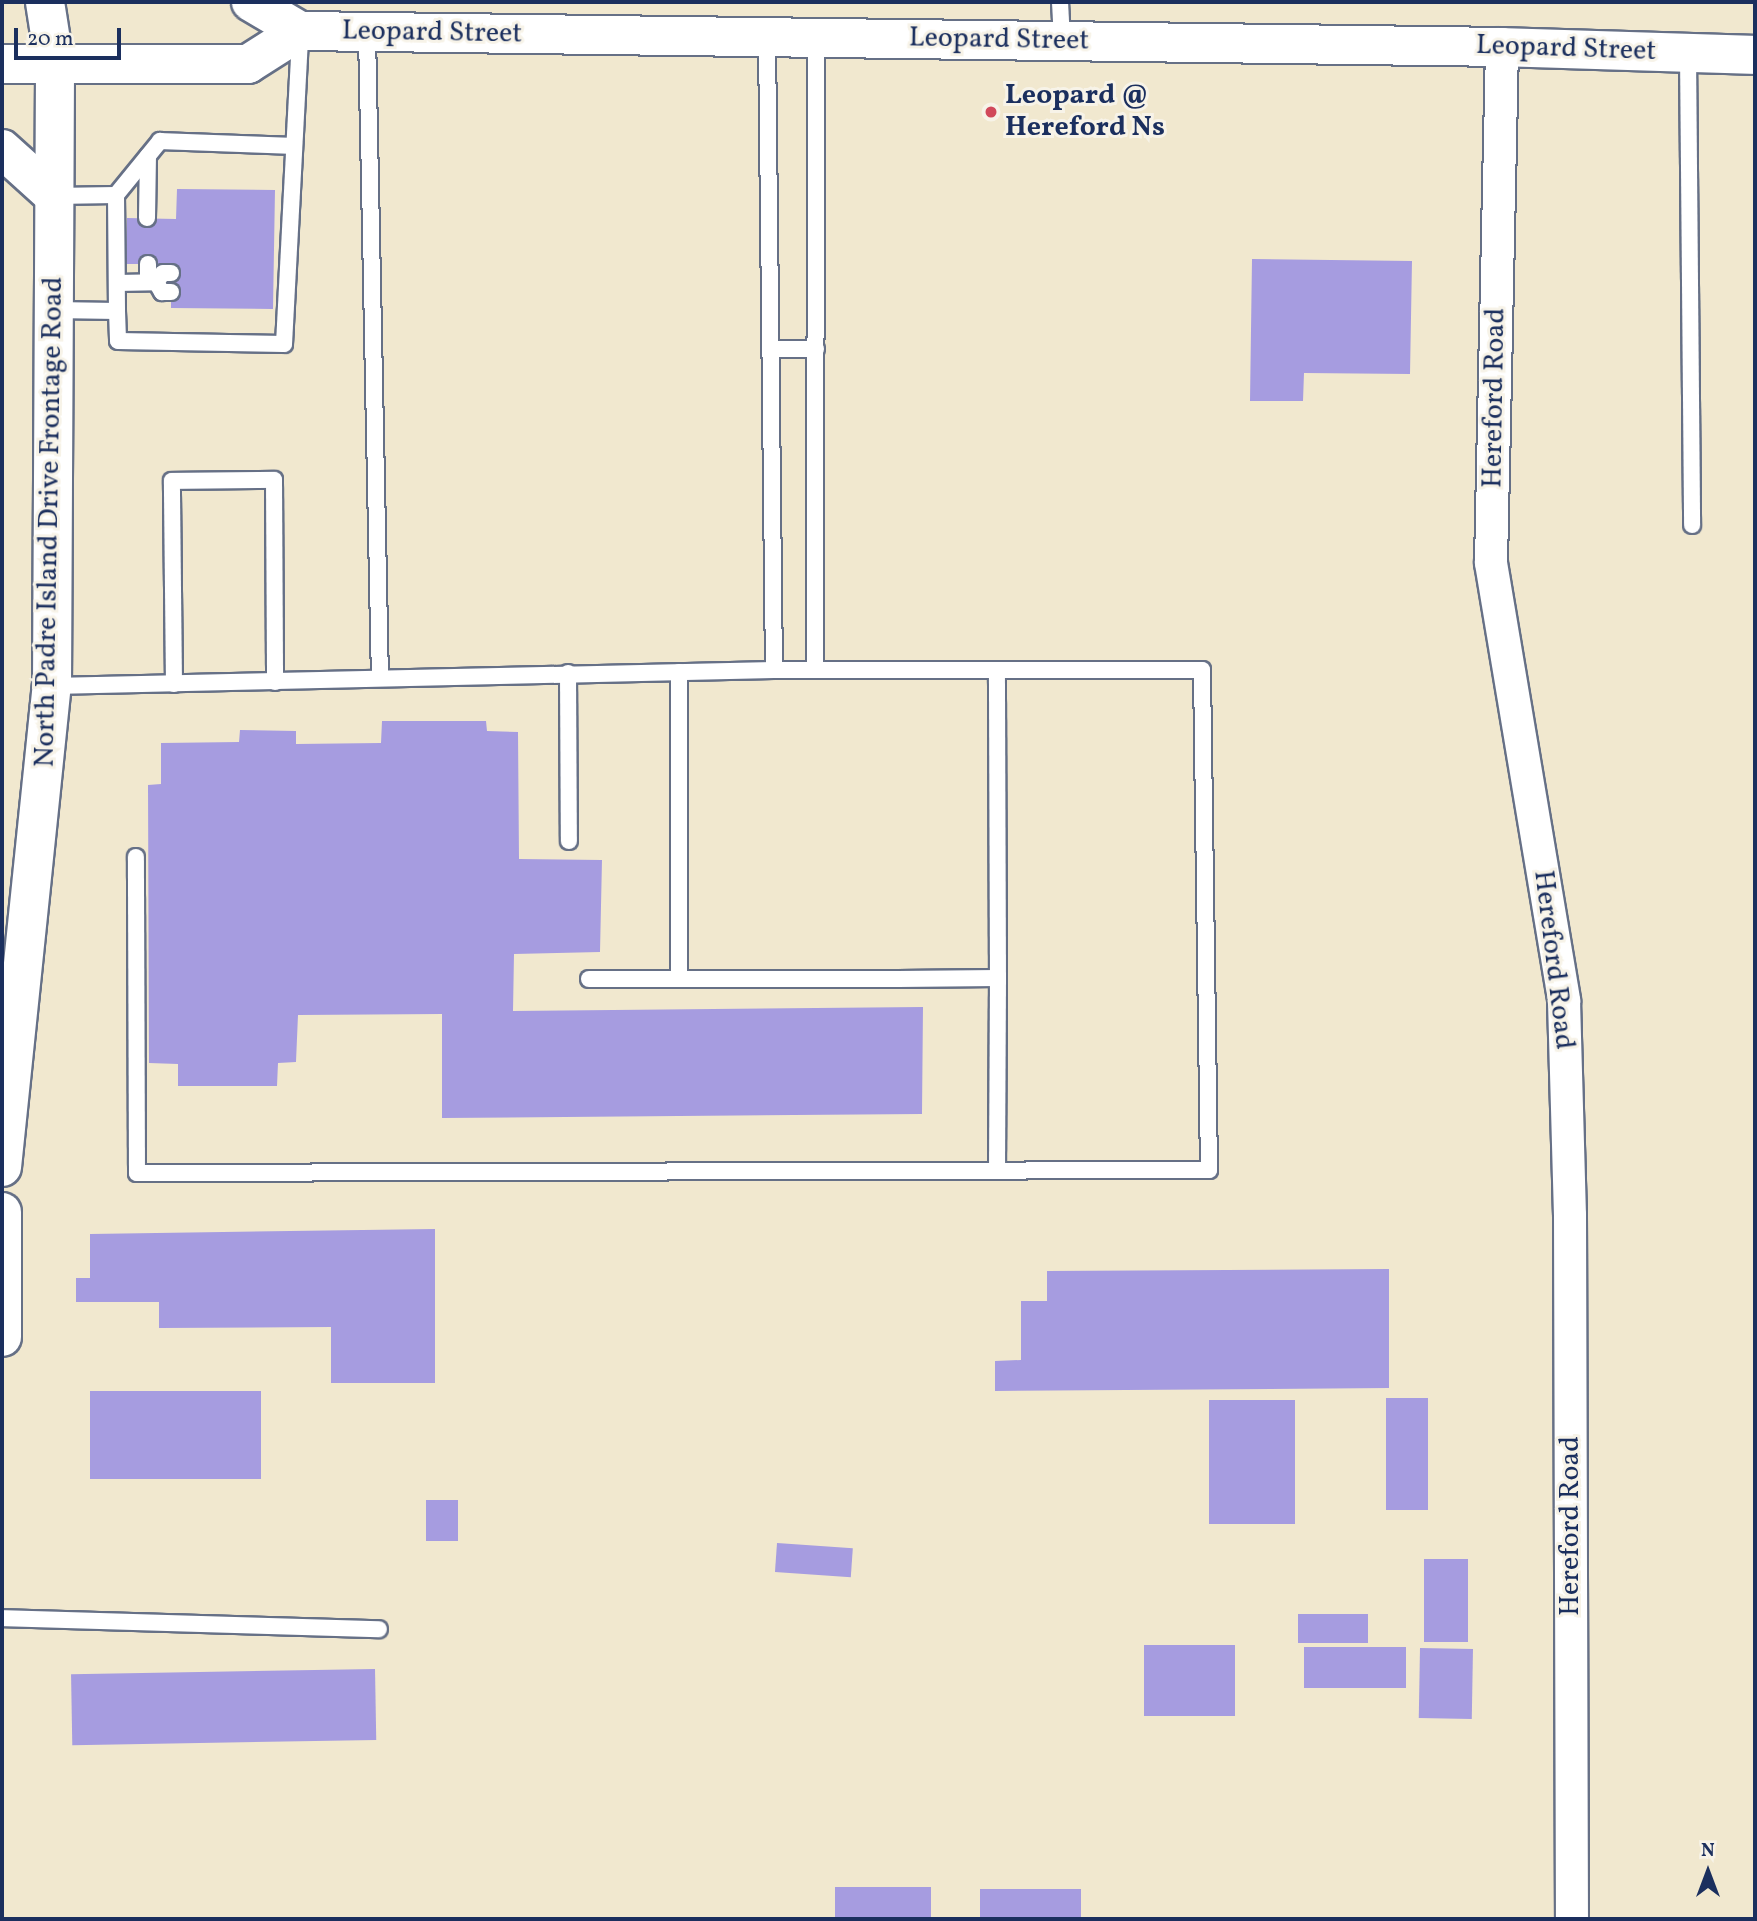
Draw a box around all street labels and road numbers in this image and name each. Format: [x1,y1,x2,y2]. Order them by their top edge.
street label: Leopard Street [342,15,522,51]
street label: Leopard Street [909,22,1089,58]
street label: Leopard Street [1475,29,1657,69]
street label: North Padre Island Drive Frontage Road [29,276,71,768]
street label: Hereford Road [1477,308,1513,488]
street label: Hereford Road [1525,869,1581,1051]
street label: Hereford Road [1554,1436,1588,1616]

